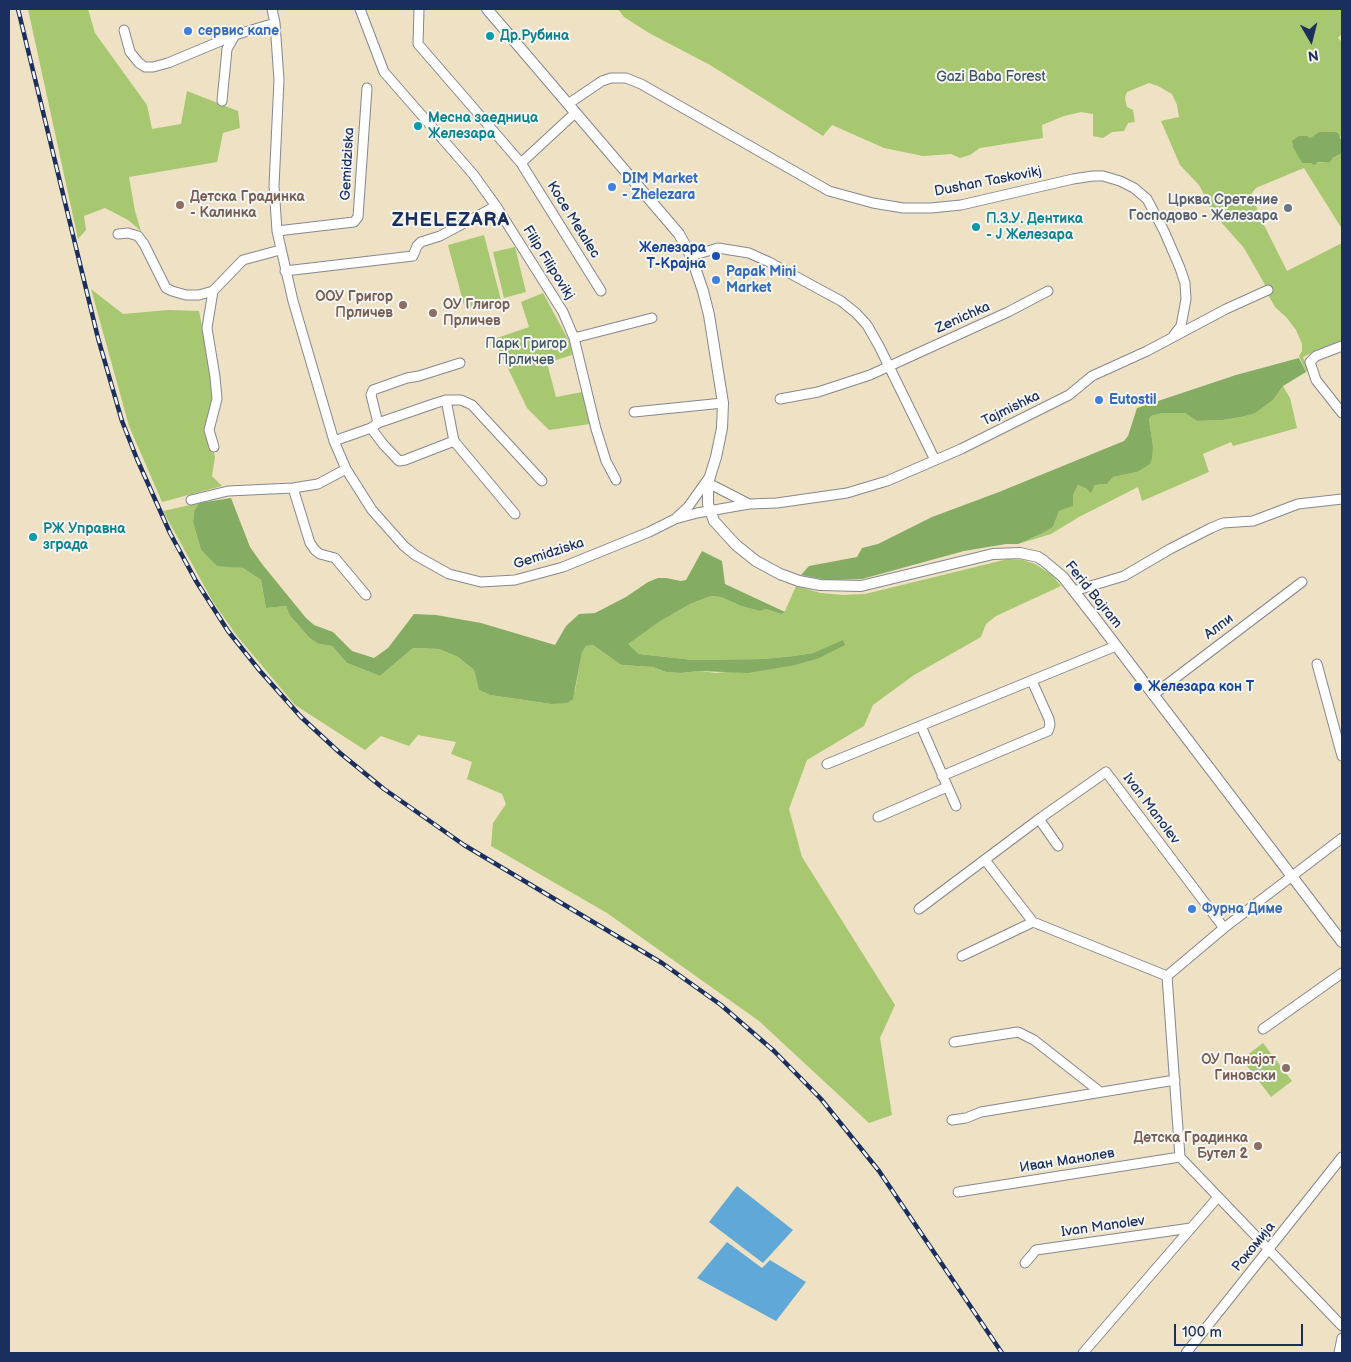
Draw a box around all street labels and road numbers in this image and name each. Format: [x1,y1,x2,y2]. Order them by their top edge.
street label: Gemidziska [338,127,358,201]
street label: Dushan Taskovikj [933,163,1043,201]
street label: Koce Metalec [543,179,603,261]
street label: Filip Filipovikj [519,223,577,303]
street label: Zenichka [933,299,993,337]
street label: Tajmishka [979,388,1043,430]
street label: Gemidziska [512,535,586,573]
street label: Ferid Bajram [1061,558,1125,632]
street label: Алпи [1201,611,1237,643]
street label: Ivan Manolev [1119,770,1183,848]
street label: Иван Манолев [1018,1145,1116,1177]
street label: Ivan Manolev [1060,1213,1146,1241]
street label: Рокомија [1229,1219,1279,1275]

